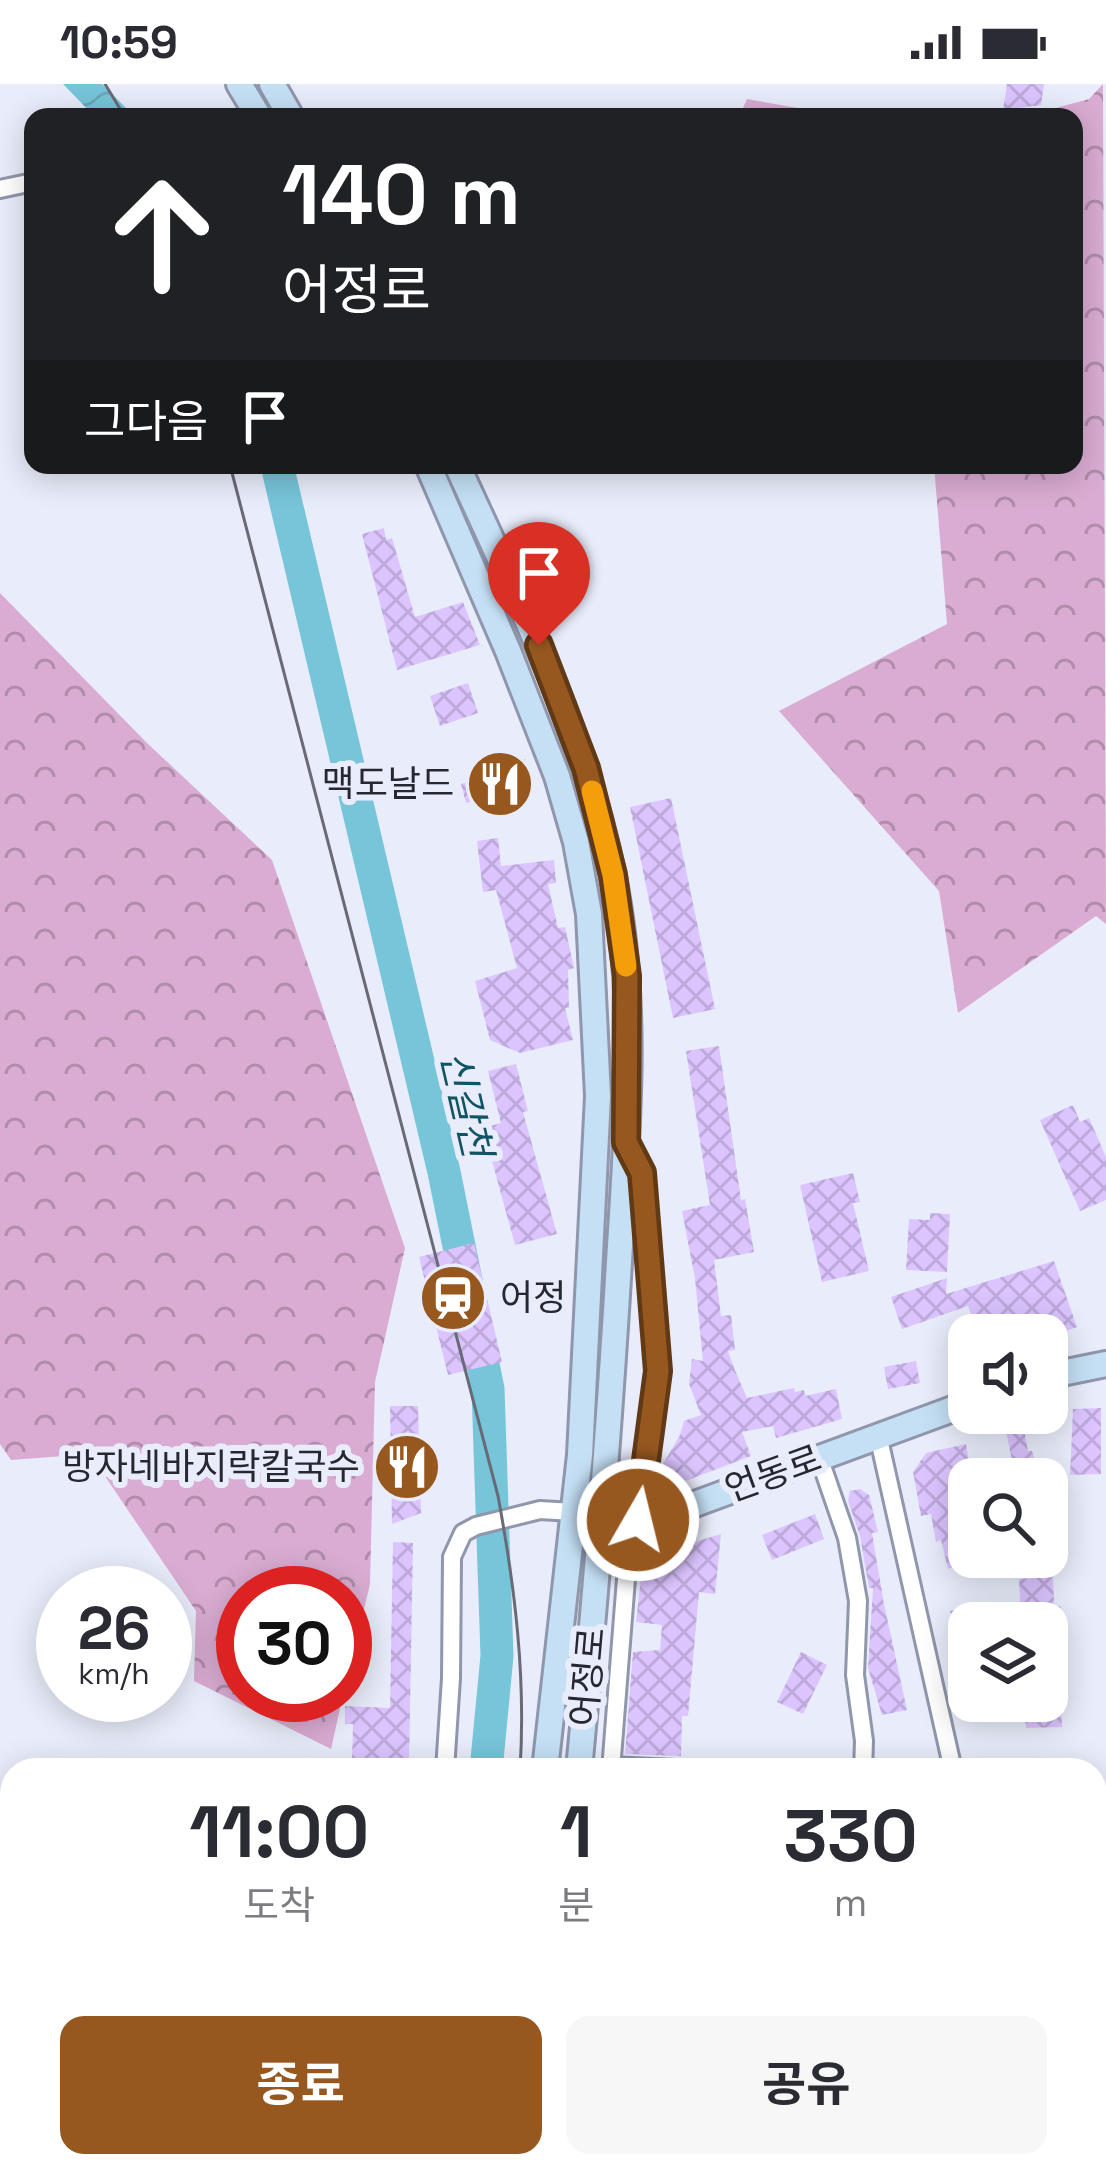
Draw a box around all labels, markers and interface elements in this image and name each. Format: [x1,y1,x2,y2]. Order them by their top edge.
text: 10:59 [60,14,178,71]
text: 140 m [282,141,521,249]
icon: ahead [84,156,240,312]
text: 어정로 [282,256,431,325]
icon: arrive [232,384,298,450]
text: 그다음 [84,393,208,450]
pin [488,522,590,645]
icon: arrive [506,540,572,606]
restaurant icon: 맥도날드 [465,749,535,819]
place label: 맥도날드 [322,761,454,807]
water label: 신갈천 [430,1046,503,1166]
station icon: 어정 [418,1263,488,1333]
place label: 어정 [500,1275,566,1321]
map controls [948,1314,1068,1722]
button: sound [948,1314,1068,1434]
restaurant icon: 방자네바지락칼국수 [372,1432,442,1502]
street label: 언동로 [718,1435,828,1513]
place label: 방자네바지락칼국수 [62,1444,360,1490]
position arrow [575,1457,701,1583]
button: search [948,1458,1068,1578]
speed limit sign: 30 [216,1566,372,1722]
text: 26 [78,1590,150,1667]
button: layers [948,1602,1068,1722]
street label: 어정로 [561,1625,615,1729]
text: km/h [78,1654,150,1693]
text: 11:00 [189,1786,369,1878]
text: 1 [560,1786,593,1878]
text: 330 [784,1790,918,1882]
text: m [834,1878,867,1927]
text: 도착 [243,1881,315,1930]
text: 분 [558,1881,594,1930]
button: 종료 [60,2016,542,2154]
button: 공유 [566,2016,1047,2154]

